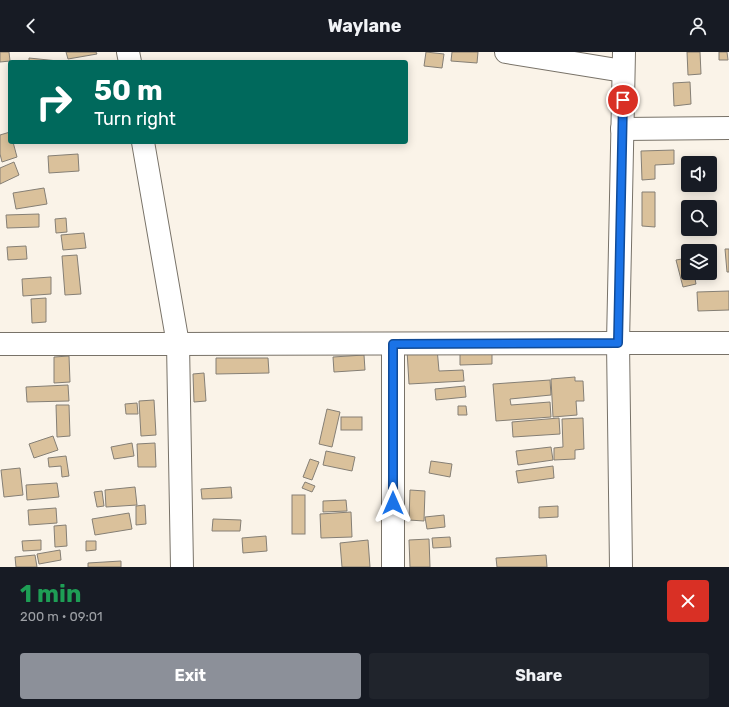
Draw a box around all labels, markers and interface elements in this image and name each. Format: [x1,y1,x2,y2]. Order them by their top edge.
icon: back [20,15,42,37]
text: Waylane [328,15,401,37]
icon: person [687,15,709,37]
text: 50 m [94,74,163,107]
icon: right [28,76,80,128]
pin [606,83,640,117]
icon: arrive [612,89,634,111]
text: Turn right [94,108,176,130]
map controls [681,156,717,280]
button: sound [681,156,717,192]
button: search [681,200,717,236]
button: layers [681,244,717,280]
position arrow [372,482,414,524]
text: 1 min [20,580,81,608]
button: close [667,580,709,622]
text: 200 m · 09:01 [20,609,103,624]
button: Exit [20,653,361,699]
button: Share [369,653,709,699]

